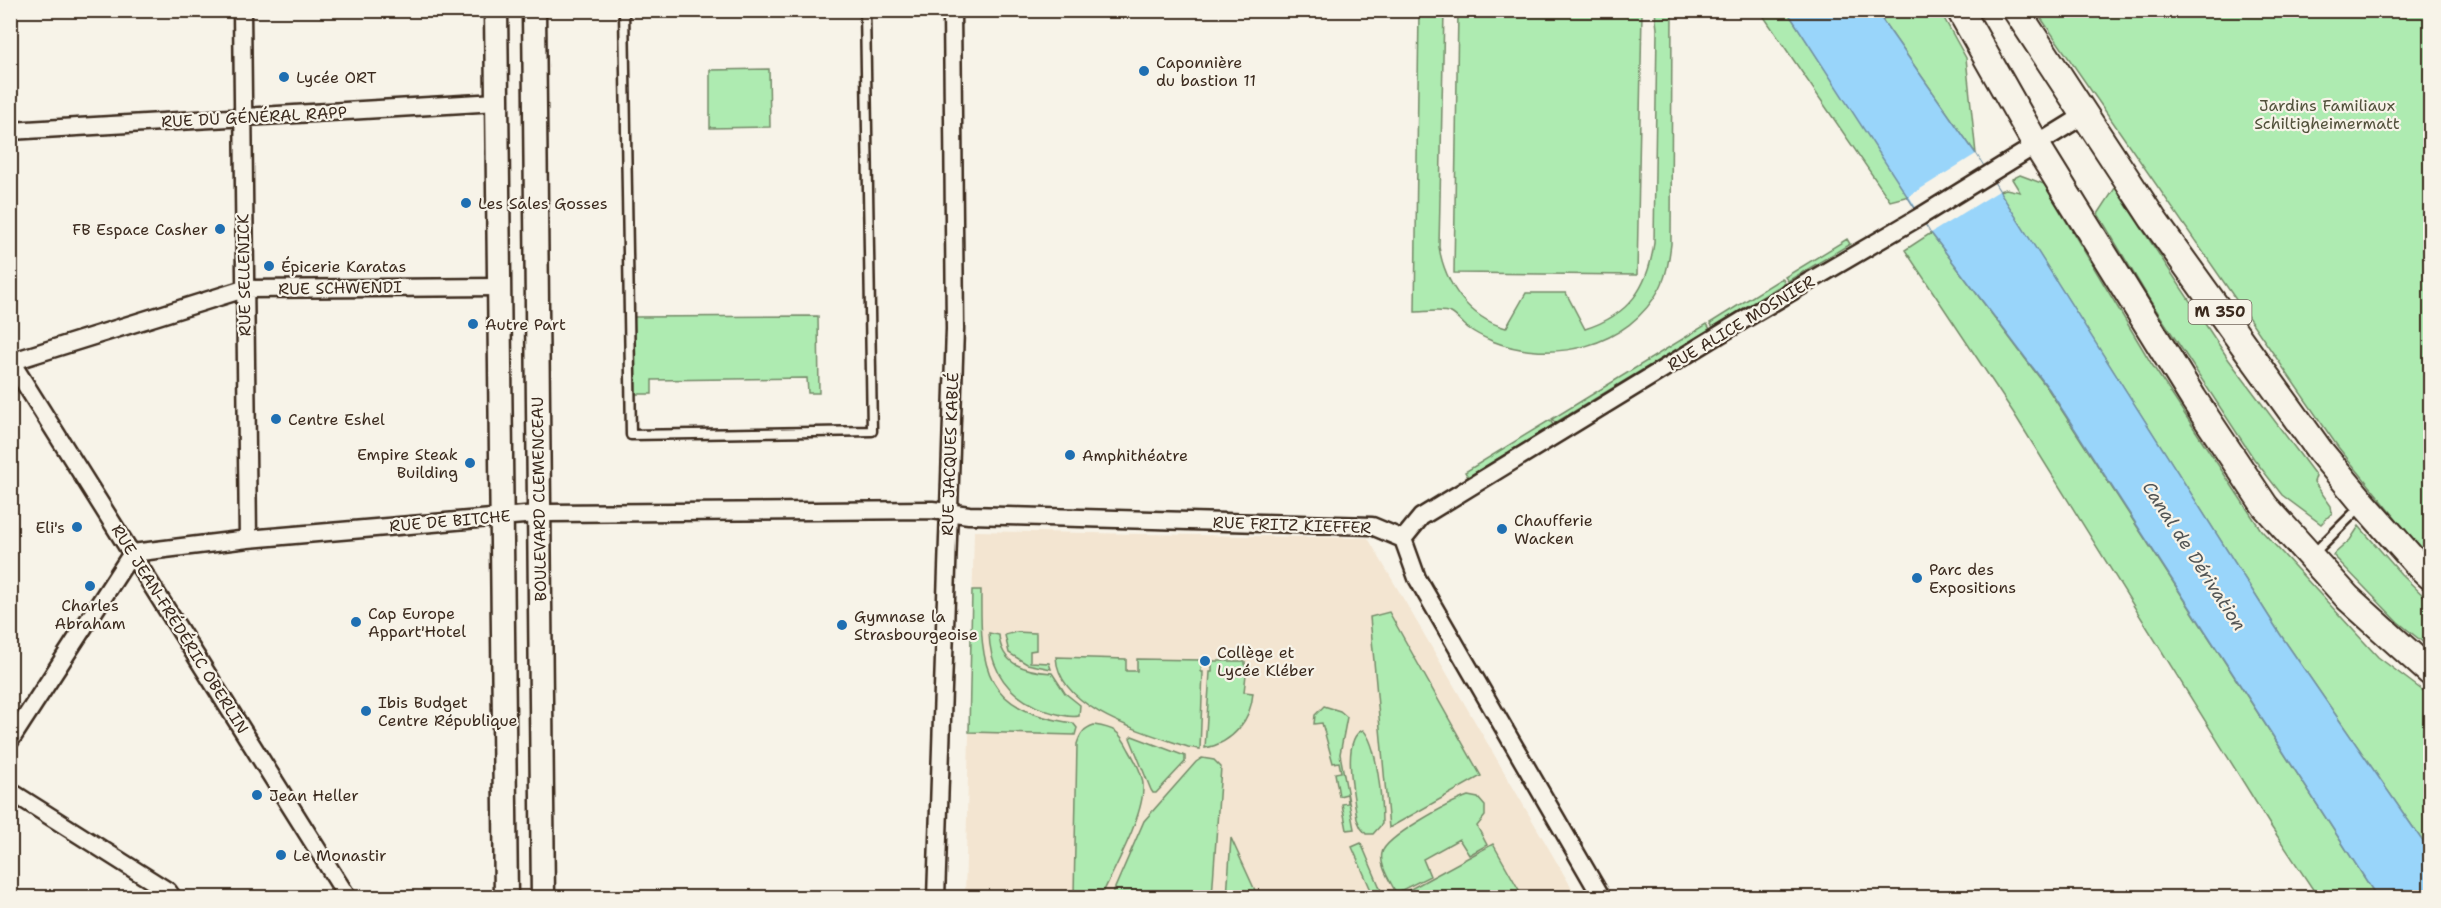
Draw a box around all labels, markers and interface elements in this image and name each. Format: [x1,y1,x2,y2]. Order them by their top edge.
place label: Caponnière du bastion 11 [1156,52,1256,91]
marker: Caponnière du bastion 11 [1137,64,1151,78]
place label: Lycée ORT [296,67,377,88]
marker: Lycée ORT [277,70,291,84]
park label: Jardins Familiaux Schiltigheimermatt [2254,95,2400,134]
street label: RUE DU GÉNÉRAL RAPP [161,102,347,132]
place label: Les Sales Gosses [478,193,608,214]
marker: Les Sales Gosses [459,196,473,210]
street label: RUE SELLENICK [232,213,256,336]
place label: FB Espace Casher [72,219,208,240]
marker: FB Espace Casher [213,222,227,236]
place label: Épicerie Karatas [281,256,406,277]
marker: Épicerie Karatas [262,259,276,273]
street label: RUE ALICE MOSNIER [1663,271,1819,375]
street label: RUE SCHWENDI [278,276,402,300]
road number: M 350 [2188,300,2252,324]
place label: Autre Part [485,314,566,335]
marker: Autre Part [466,317,480,331]
street label: RUE JACQUES KABLÉ [937,372,963,536]
street label: BOULEVARD CLEMENCEAU [527,397,551,601]
place label: Centre Eshel [288,409,385,430]
marker: Centre Eshel [269,412,283,426]
place label: Empire Steak Building [357,444,458,483]
place label: Amphithéatre [1082,445,1188,466]
marker: Amphithéatre [1063,448,1077,462]
marker: Empire Steak Building [463,456,477,470]
water label: Canal de Dérivation [2137,477,2251,635]
street label: RUE DE BITCHE [388,505,512,537]
place label: Chaufferie Wacken [1514,510,1593,549]
street label: RUE FRITZ KIEFFER [1212,512,1372,538]
place label: Eli's [35,517,65,538]
marker: Eli's [70,520,84,534]
street label: RUE JEAN-FRÉDÉRIC OBERLIN [107,520,253,738]
marker: Chaufferie Wacken [1495,522,1509,536]
place label: Parc des Expositions [1929,559,2016,598]
marker: Parc des Expositions [1910,571,1924,585]
marker: Charles Abraham [83,579,97,593]
place label: Charles Abraham [55,595,126,634]
place label: Cap Europe Appart'Hotel [368,603,466,642]
place label: Gymnase la Strasbourgeoise [854,606,978,645]
marker: Cap Europe Appart'Hotel [349,615,363,629]
marker: Gymnase la Strasbourgeoise [835,618,849,632]
place label: Collège et Lycée Kléber [1217,642,1315,681]
marker: Collège et Lycée Kléber [1198,654,1212,668]
place label: Ibis Budget Centre République [378,692,518,731]
marker: Ibis Budget Centre République [359,704,373,718]
place label: Jean Heller [269,785,359,806]
marker: Jean Heller [250,788,264,802]
place label: Le Monastir [293,845,387,866]
marker: Le Monastir [274,848,288,862]

